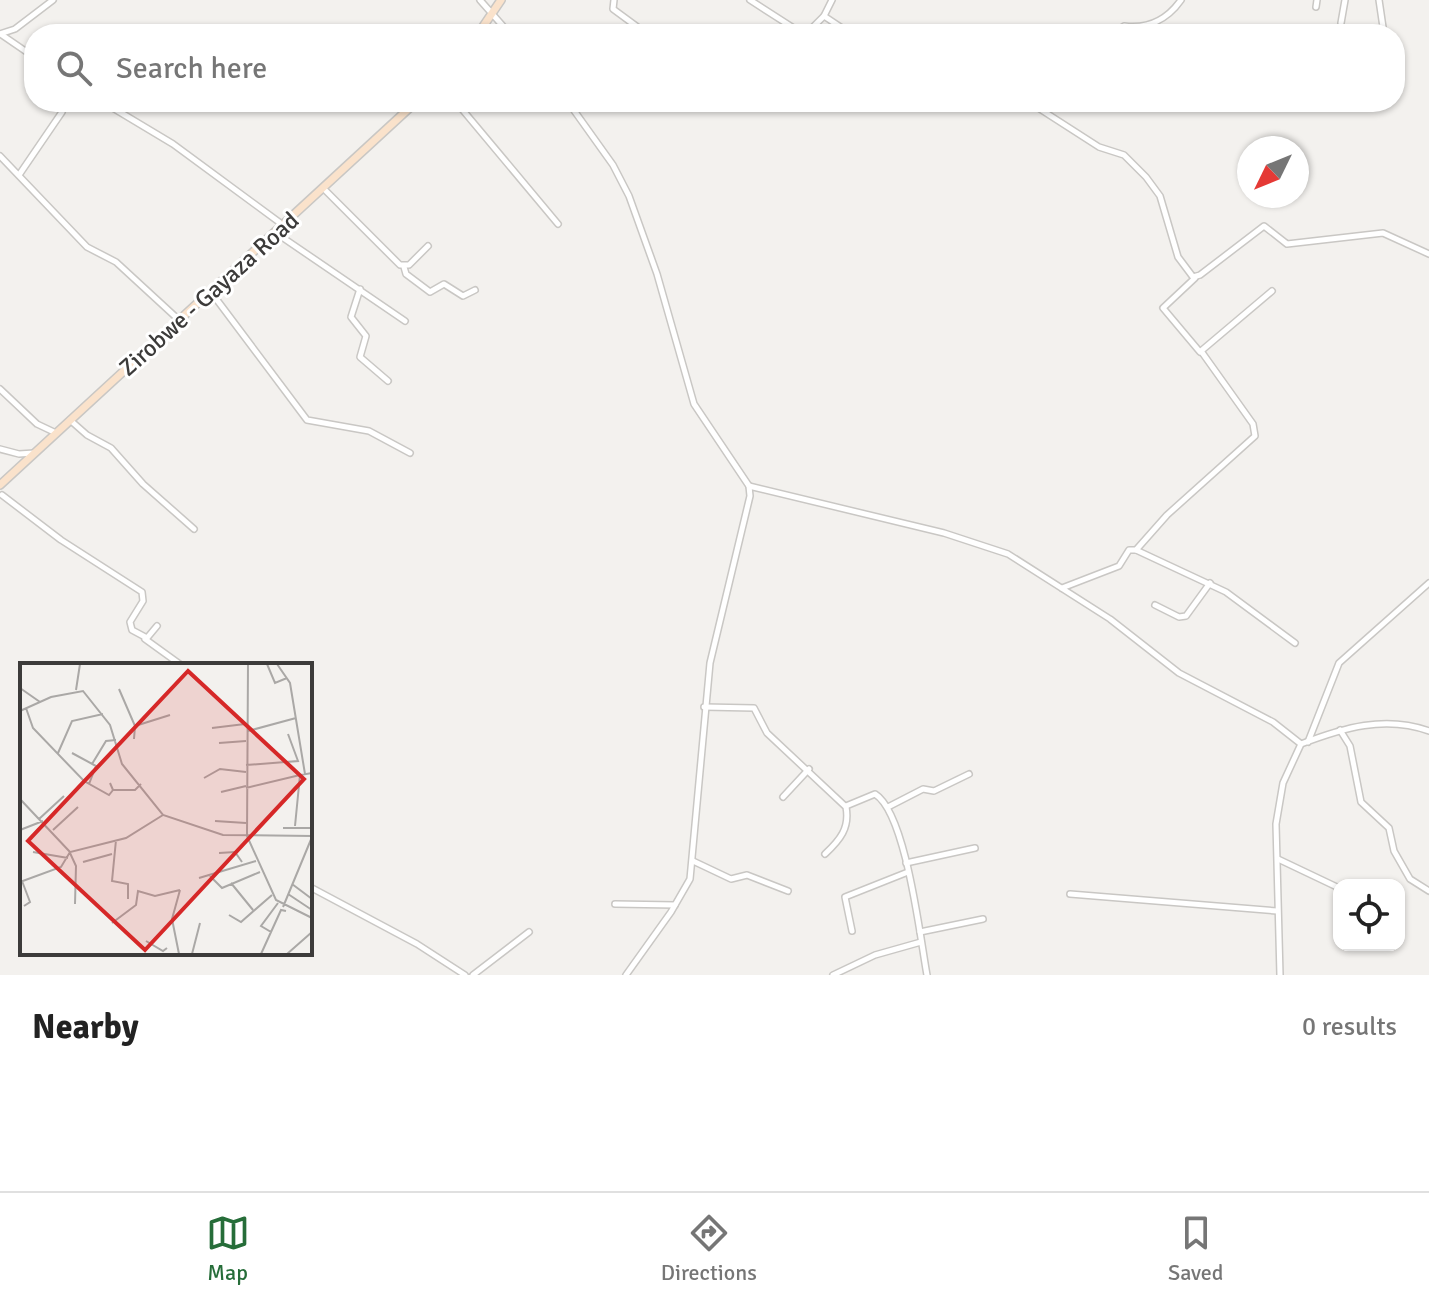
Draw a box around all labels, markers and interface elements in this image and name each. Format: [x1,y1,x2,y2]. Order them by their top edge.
search box [24,24,1405,112]
icon: search [52,46,96,90]
text: Search here [116,50,267,87]
north arrow [1237,136,1309,208]
street label: Zirobwe - Gayaza Road [113,205,305,383]
inset map [20,663,312,955]
map controls [1333,879,1405,951]
button: locate [1333,879,1405,951]
text: Nearby [32,1006,139,1048]
text: 0 results [1302,1011,1397,1043]
tab: Map [206,1211,250,1286]
tab: Directions [661,1211,757,1286]
tab: Saved [1168,1211,1223,1286]

